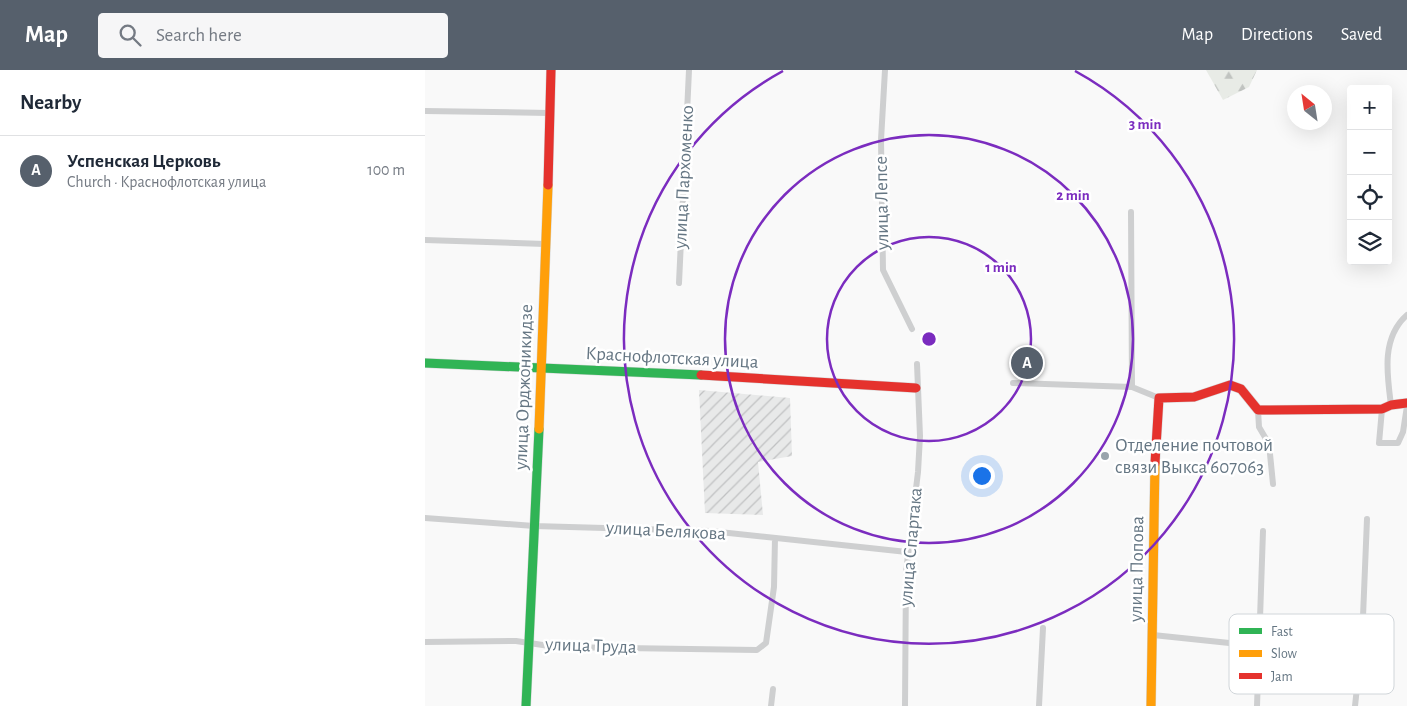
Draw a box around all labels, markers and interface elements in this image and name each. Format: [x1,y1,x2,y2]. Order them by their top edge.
search box [98,13,448,58]
icon: search [116,21,144,49]
text: Map [25,23,68,47]
text: Search here [156,26,242,45]
text: Map [1182,26,1213,44]
text: Directions [1241,26,1313,44]
text: Saved [1341,26,1382,44]
north arrow [1287,85,1332,130]
map controls [1347,85,1392,265]
button: + [1347,85,1392,130]
text: Nearby [20,92,81,113]
street label: улица Пархоменко [671,105,697,250]
text: 3 min [1129,117,1161,132]
button: − [1347,130,1392,175]
text: Успенская Церковь [67,152,221,171]
street label: улица Лепсе [872,156,892,251]
text: A [31,162,41,178]
text: 100 m [367,162,405,178]
text: Church · Краснофлотская улица [67,174,266,190]
button: locate [1347,175,1392,220]
text: 2 min [1056,188,1090,203]
button: layers [1347,220,1392,265]
text: 1 min [985,260,1017,275]
street label: улица Орджоникидзе [512,304,536,471]
centre of rings [920,330,938,348]
street label: Краснофлотская улица [585,344,759,372]
pin: A [1011,344,1043,382]
place label: Отделение почтовой связи Выкса 607063 [1115,436,1273,477]
marker: Отделение почтовой связи Выкса 607063 [1099,450,1111,462]
your location [969,463,995,489]
street label: улица Спартака [896,487,926,608]
street label: улица Попова [1127,516,1147,623]
street label: улица Белякова [604,518,727,544]
legend [1229,614,1394,694]
text: Fast [1271,625,1293,639]
street label: улица Труда [544,635,637,657]
text: Slow [1271,647,1298,661]
text: Jam [1271,670,1293,684]

